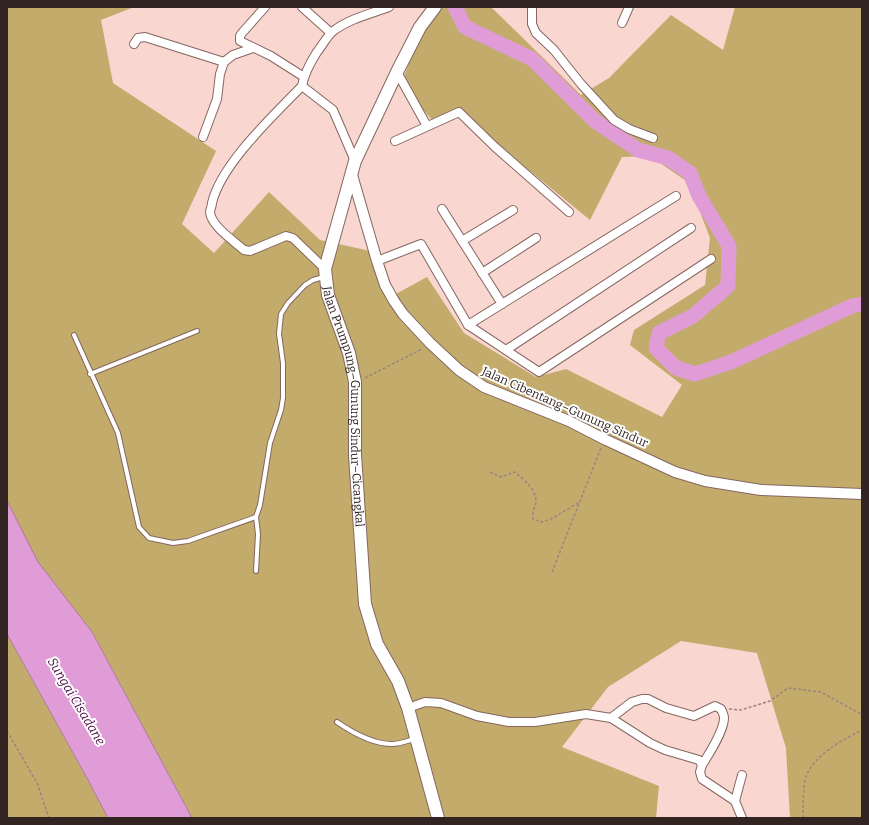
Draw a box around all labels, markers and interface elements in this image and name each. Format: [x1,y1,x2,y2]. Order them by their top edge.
street label: Jalan Prumpung–Gunung Sindur–Cicangkal [320,284,367,528]
street label: Jalan Cibentang–Gunung Sindur [479,363,651,450]
water label: Sungai Cisadane [45,655,109,748]

